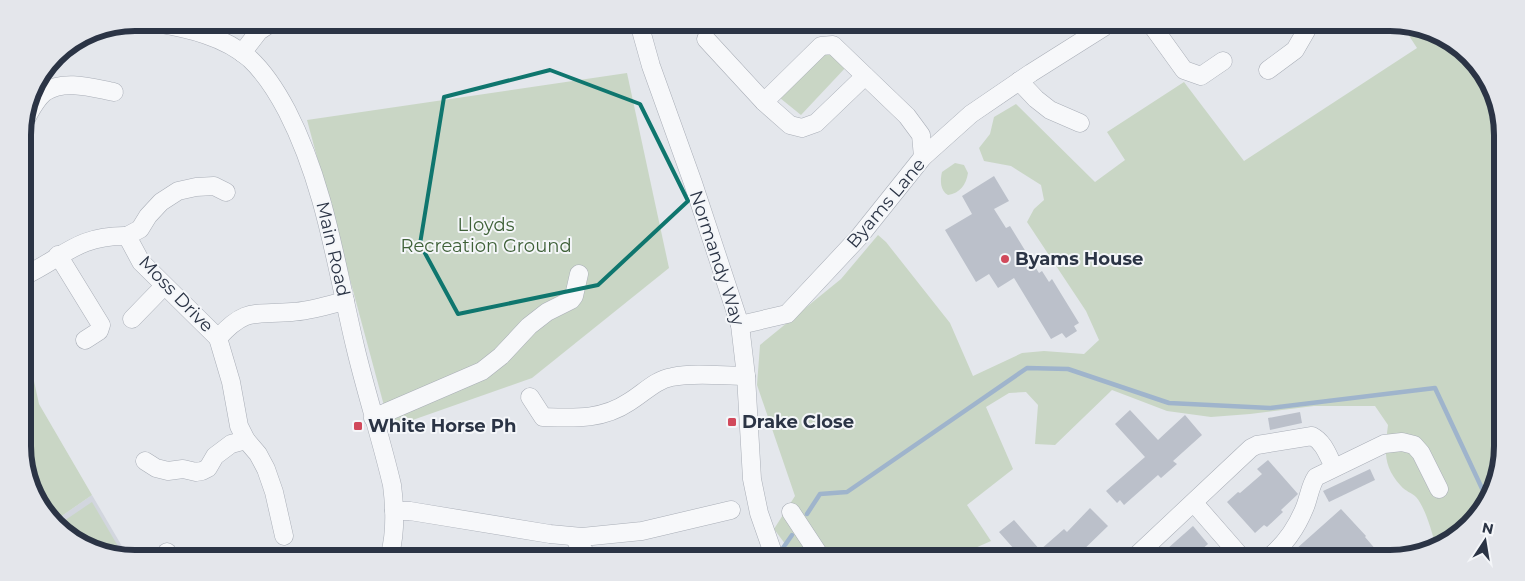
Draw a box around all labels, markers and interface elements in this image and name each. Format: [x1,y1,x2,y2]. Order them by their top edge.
street label: Byams Lane [842,154,930,252]
street label: Normandy Way [685,188,749,328]
street label: Main Road [311,199,355,299]
park label: Lloyds Recreation Ground [400,214,572,257]
place label: Byams House [1015,248,1143,270]
street label: Moss Drive [134,251,218,337]
marker: Byams House [999,253,1011,265]
place label: Drake Close [742,411,854,433]
place label: White Horse Ph [368,415,516,437]
marker: Drake Close [726,416,738,428]
marker: White Horse Ph [352,420,364,432]
north arrow [1460,516,1510,566]
text: N [1480,518,1495,538]

